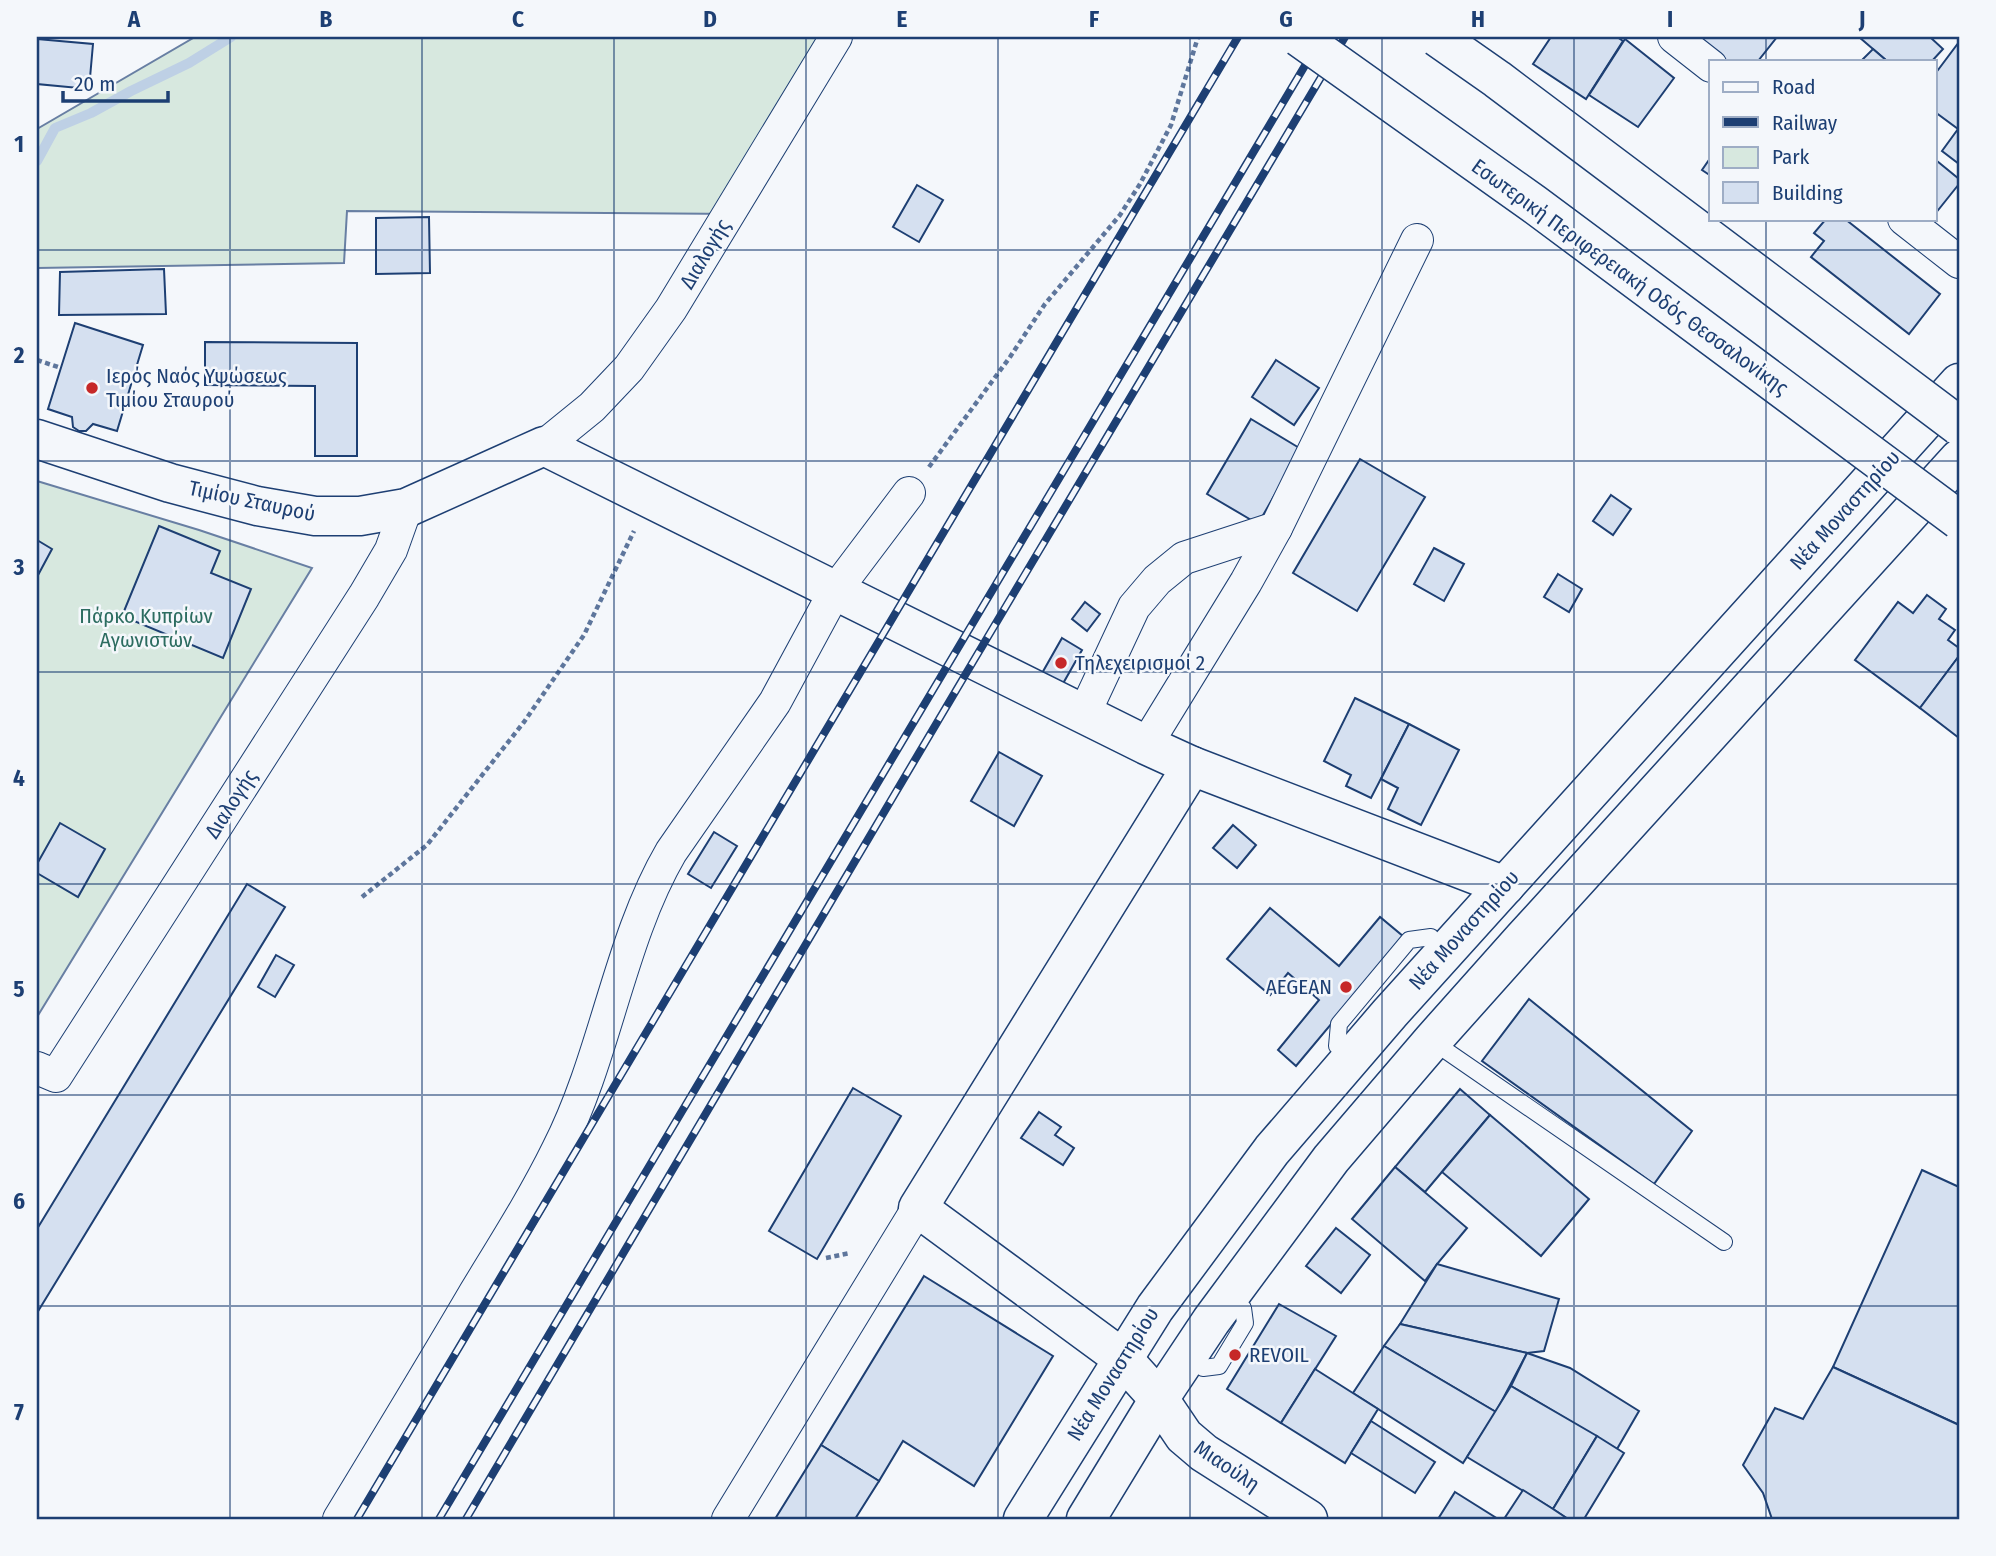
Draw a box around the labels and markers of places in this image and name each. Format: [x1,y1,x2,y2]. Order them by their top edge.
place label: Ιερός Ναός Υψώσεως Τιμίου Σταυρού [106,363,287,413]
marker: Ιερός Ναός Υψώσεως Τιμίου Σταυρού [84,380,100,396]
place label: Τηλεχειρισμοί 2 [1075,650,1205,676]
marker: Τηλεχειρισμοί 2 [1053,655,1069,671]
place label: AEGEAN [1266,974,1332,1000]
marker: AEGEAN [1338,979,1354,995]
place label: REVOIL [1249,1342,1310,1368]
marker: REVOIL [1227,1347,1243,1363]

